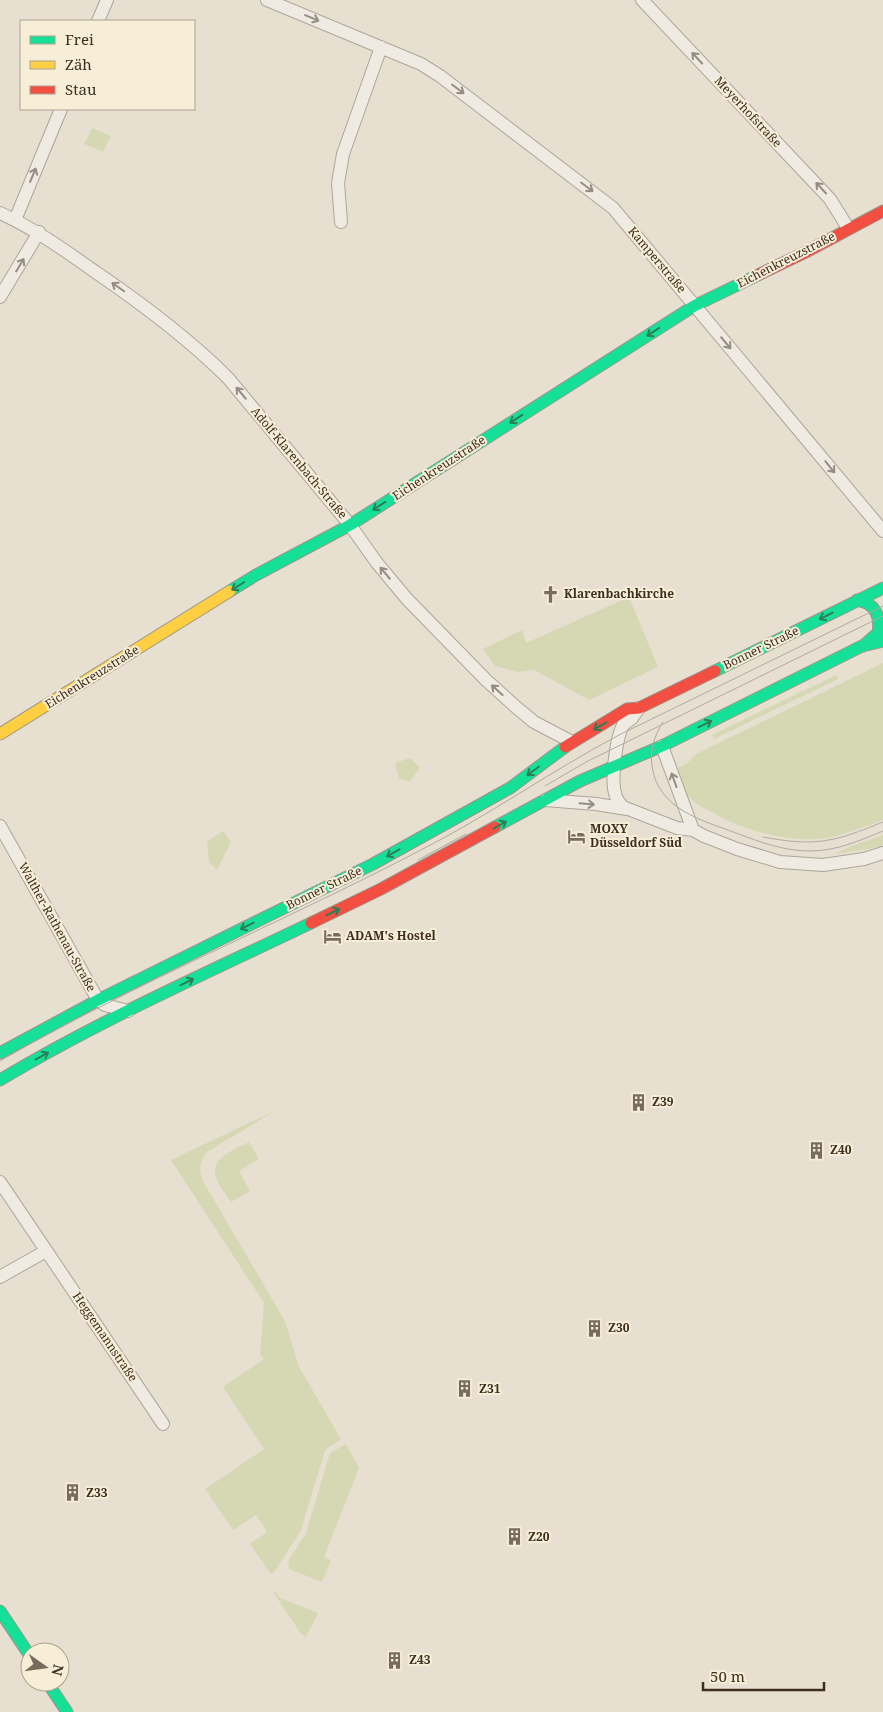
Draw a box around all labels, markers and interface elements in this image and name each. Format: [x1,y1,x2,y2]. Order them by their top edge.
one-way arrow [304,14,319,24]
legend [20,20,195,110]
text: Frei [65,29,94,49]
one-way arrow [691,51,703,64]
text: Zäh [65,54,92,74]
street label: Meyerhofstraße [711,72,786,151]
text: Stau [65,79,97,99]
one-way arrow [451,83,464,94]
one-way arrow [29,168,39,183]
one-way arrow [580,182,593,193]
one-way arrow [815,182,827,195]
street label: Kamperstraße [625,223,690,297]
street label: Eichenkreuzstraße [734,228,838,292]
one-way arrow [15,258,25,272]
one-way arrow [111,282,125,292]
one-way arrow [647,327,661,337]
one-way arrow [720,336,732,349]
one-way arrow [235,387,246,400]
street label: Adolf-Klarenbach-Straße [247,403,351,522]
one-way arrow [510,414,524,424]
street label: Eichenkreuzstraße [389,431,489,504]
one-way arrow [825,460,836,473]
one-way arrow [373,502,387,512]
one-way arrow [380,567,391,580]
one-way arrow [231,582,245,592]
church icon: Klarenbachkirche [540,584,560,604]
place label: Klarenbachkirche [564,585,674,602]
one-way arrow [819,611,834,621]
street label: Bonner Straße [720,622,802,673]
street label: Eichenkreuzstraße [42,641,142,712]
one-way arrow [491,684,504,696]
one-way arrow [697,719,712,728]
one-way arrow [593,721,607,731]
one-way arrow [526,766,540,776]
one-way arrow [669,773,678,788]
one-way arrow [579,799,595,808]
one-way arrow [492,820,507,829]
place label: MOXY Düsseldorf Süd [590,820,682,851]
hotel icon: MOXY Düsseldorf Süd [566,826,586,846]
one-way arrow [386,849,400,859]
street label: Walther-Rathenau-Straße [15,859,100,995]
street label: Bonner Straße [283,862,365,913]
one-way arrow [326,907,341,917]
one-way arrow [240,921,255,931]
hotel icon: ADAM's Hostel [322,926,342,946]
place label: ADAM's Hostel [346,927,437,944]
one-way arrow [179,977,194,986]
one-way arrow [34,1050,49,1060]
building icon: Z39 [628,1092,648,1112]
place label: Z39 [652,1093,674,1110]
building icon: Z40 [806,1140,826,1160]
place label: Z40 [830,1141,852,1158]
street label: Heggemannstraße [69,1289,142,1385]
building icon: Z30 [584,1318,604,1338]
place label: Z30 [608,1319,630,1336]
building icon: Z31 [455,1379,475,1399]
place label: Z31 [479,1380,501,1397]
building icon: Z33 [62,1483,82,1503]
place label: Z33 [86,1484,108,1501]
building icon: Z20 [504,1527,524,1547]
place label: Z20 [528,1528,550,1545]
north arrow [20,1642,70,1692]
building icon: Z43 [385,1650,405,1670]
place label: Z43 [409,1651,431,1668]
scale bar [703,1660,824,1692]
text: N [48,1663,69,1678]
text: 50 m [710,1666,745,1686]

